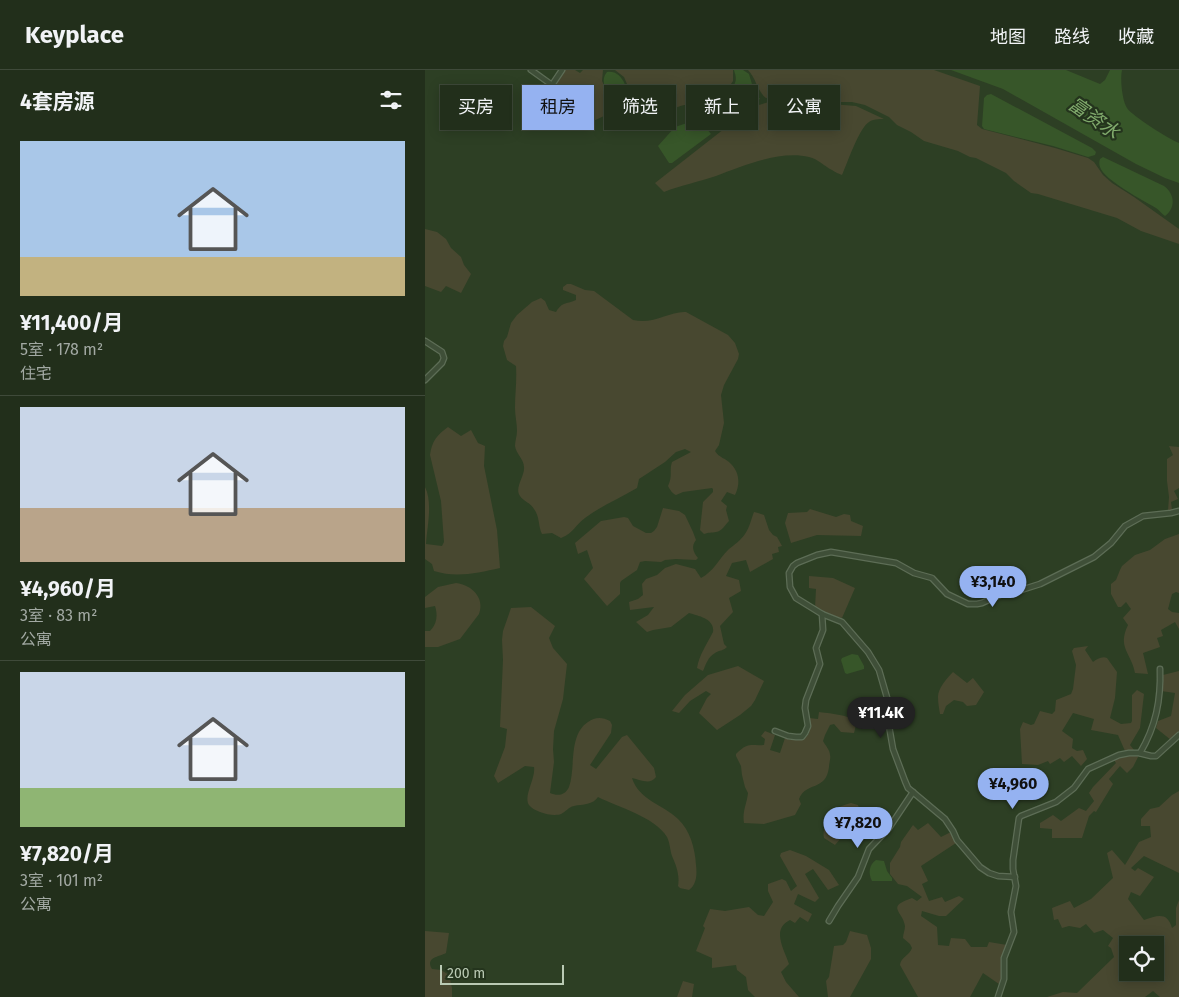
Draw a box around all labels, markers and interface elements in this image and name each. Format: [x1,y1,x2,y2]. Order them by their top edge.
text: Keyplace [25,21,124,49]
text: 地图 [990,26,1026,48]
text: 路线 [1054,26,1090,48]
text: 收藏 [1118,26,1154,48]
chip: 买房 [440,85,512,130]
chip: 租房 [522,85,594,130]
chip: 筛选 [604,85,676,130]
chip: 新上 [686,85,758,130]
chip: 公寓 [768,85,840,130]
icon: filters [377,86,405,114]
text: 4套房源 [20,89,95,115]
water label: 富资水 [1064,92,1125,144]
icon: home [168,174,258,264]
text: ¥11,400/月 [20,310,123,336]
text: 5室 · 178 m² [20,340,103,359]
text: 住宅 [20,364,52,383]
icon: home [168,439,258,529]
pin: ¥3,140 [952,566,1034,608]
text: ¥3,140 [970,572,1016,591]
text: ¥4,960/月 [20,576,116,602]
text: 3室 · 83 m² [20,606,97,625]
text: 公寓 [20,630,52,649]
pin: ¥11.4K [840,696,922,739]
text: ¥11.4K [858,703,904,722]
icon: home [168,704,258,794]
pin: ¥4,960 [972,768,1054,810]
text: ¥4,960 [989,774,1037,793]
pin: ¥7,820 [817,806,899,849]
text: ¥7,820 [834,813,882,832]
text: ¥7,820/月 [20,841,114,867]
text: 3室 · 101 m² [20,871,103,890]
text: 公寓 [20,895,52,914]
map controls [1119,936,1164,981]
button: locate [1119,936,1164,981]
scale bar [440,962,564,985]
text: 200 m [447,965,485,982]

